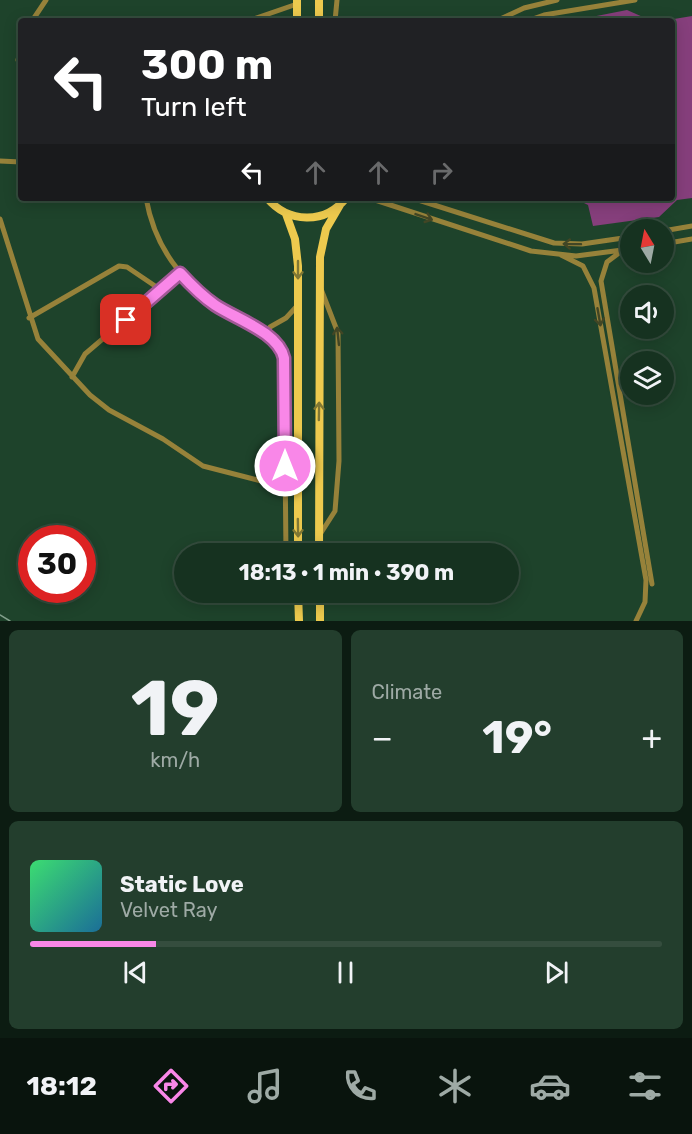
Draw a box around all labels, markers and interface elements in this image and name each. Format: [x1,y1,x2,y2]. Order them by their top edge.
text: 300 m [141,40,273,90]
icon: left [42,42,120,120]
text: Turn left [141,91,246,123]
icon: left [236,156,269,189]
icon: ahead [299,156,332,189]
icon: ahead [362,156,395,189]
icon: right [425,156,458,189]
one-way arrow [414,212,433,223]
north arrow [620,219,674,273]
map controls [620,219,674,405]
one-way arrow [563,238,583,250]
one-way arrow [292,260,304,280]
button: sound [620,285,674,339]
pin [100,294,151,345]
icon: arrive [109,303,142,336]
one-way arrow [594,306,605,326]
one-way arrow [332,327,343,347]
button: layers [620,351,674,405]
one-way arrow [313,402,325,422]
position arrow [253,434,317,498]
one-way arrow [292,518,303,538]
speed limit sign: 30 [18,525,96,603]
text: 18:13 · 1 min · 390 m [239,559,454,586]
text: 19 [131,662,220,755]
text: Climate [372,680,442,704]
text: 19° [482,711,552,764]
text: − [372,718,393,757]
text: + [641,718,662,757]
text: km/h [150,748,200,772]
text: Static Love [120,871,244,898]
text: Velvet Ray [120,898,218,922]
icon: previous [119,956,152,989]
icon: pause [329,956,362,989]
icon: next [540,956,573,989]
icon: directions [150,1065,192,1107]
icon: music [244,1065,286,1107]
icon: phone [339,1065,381,1107]
icon: climate [434,1065,476,1107]
icon: car [529,1065,571,1107]
icon: filters [624,1065,666,1107]
text: 18:12 [26,1070,97,1102]

